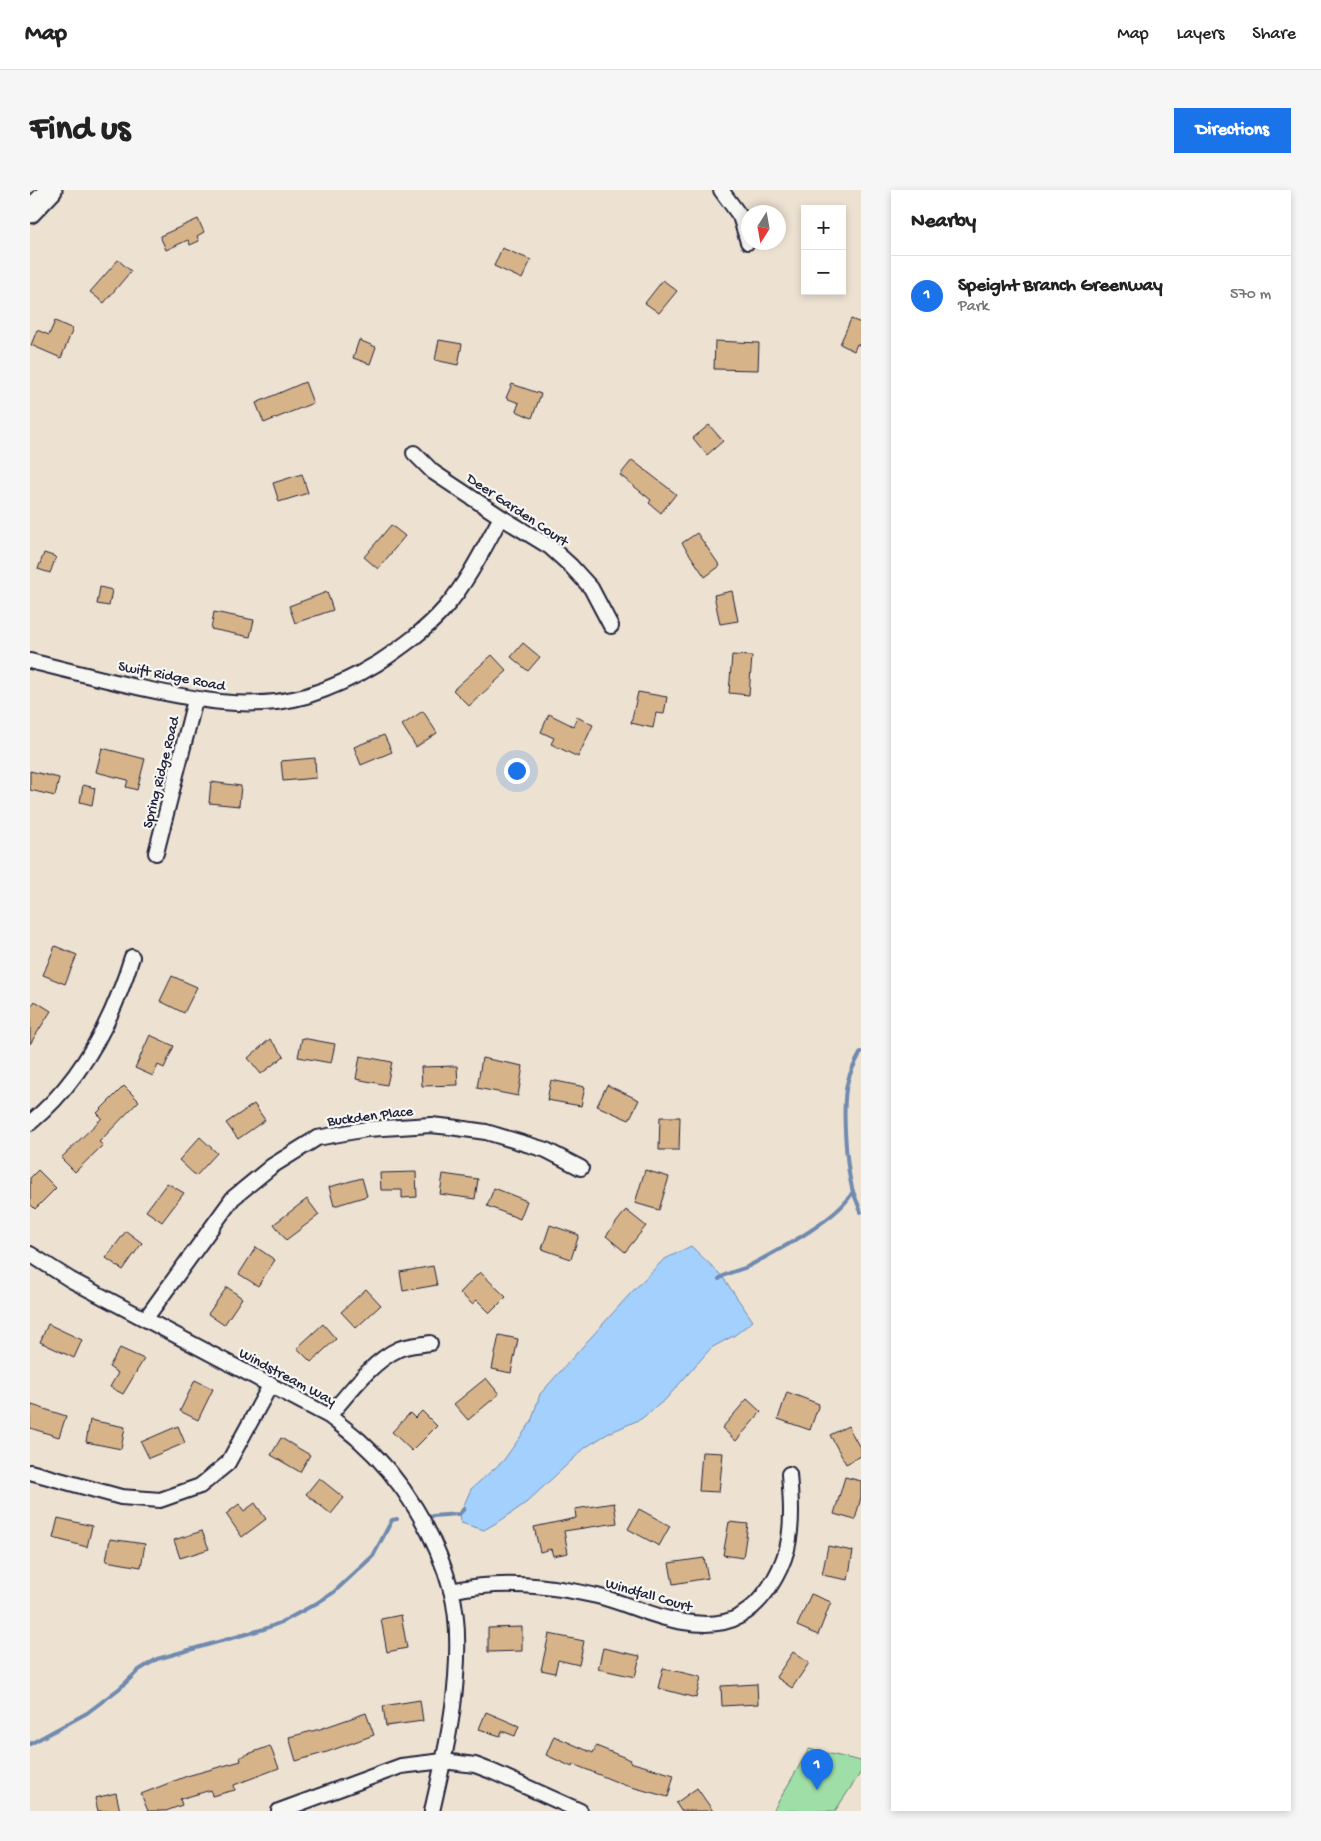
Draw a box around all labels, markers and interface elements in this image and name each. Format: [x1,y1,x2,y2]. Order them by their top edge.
text: Map [25,20,67,49]
text: Map [1117,24,1149,45]
text: Layers [1177,24,1224,45]
text: Share [1252,24,1296,45]
button: Directions [1174,108,1291,153]
text: Find us [30,110,130,151]
north arrow [741,205,786,250]
map controls [801,205,846,295]
button: + [801,205,846,250]
text: Nearby [911,210,976,235]
button: − [801,250,846,295]
text: Speight Branch Greenway [958,275,1163,298]
text: 1 [924,286,930,305]
text: 570 m [1230,286,1271,305]
text: Park [958,298,989,317]
street label: Deer Garden Court [462,469,573,552]
street label: Swift Ridge Road [117,658,228,696]
street label: Spring Ridge Road [139,714,185,830]
your location [504,758,530,784]
street label: Buckden Place [325,1103,414,1131]
street label: Windstream Way [235,1345,339,1411]
street label: Windfall Court [603,1575,696,1617]
pin: 1 [801,1749,833,1790]

